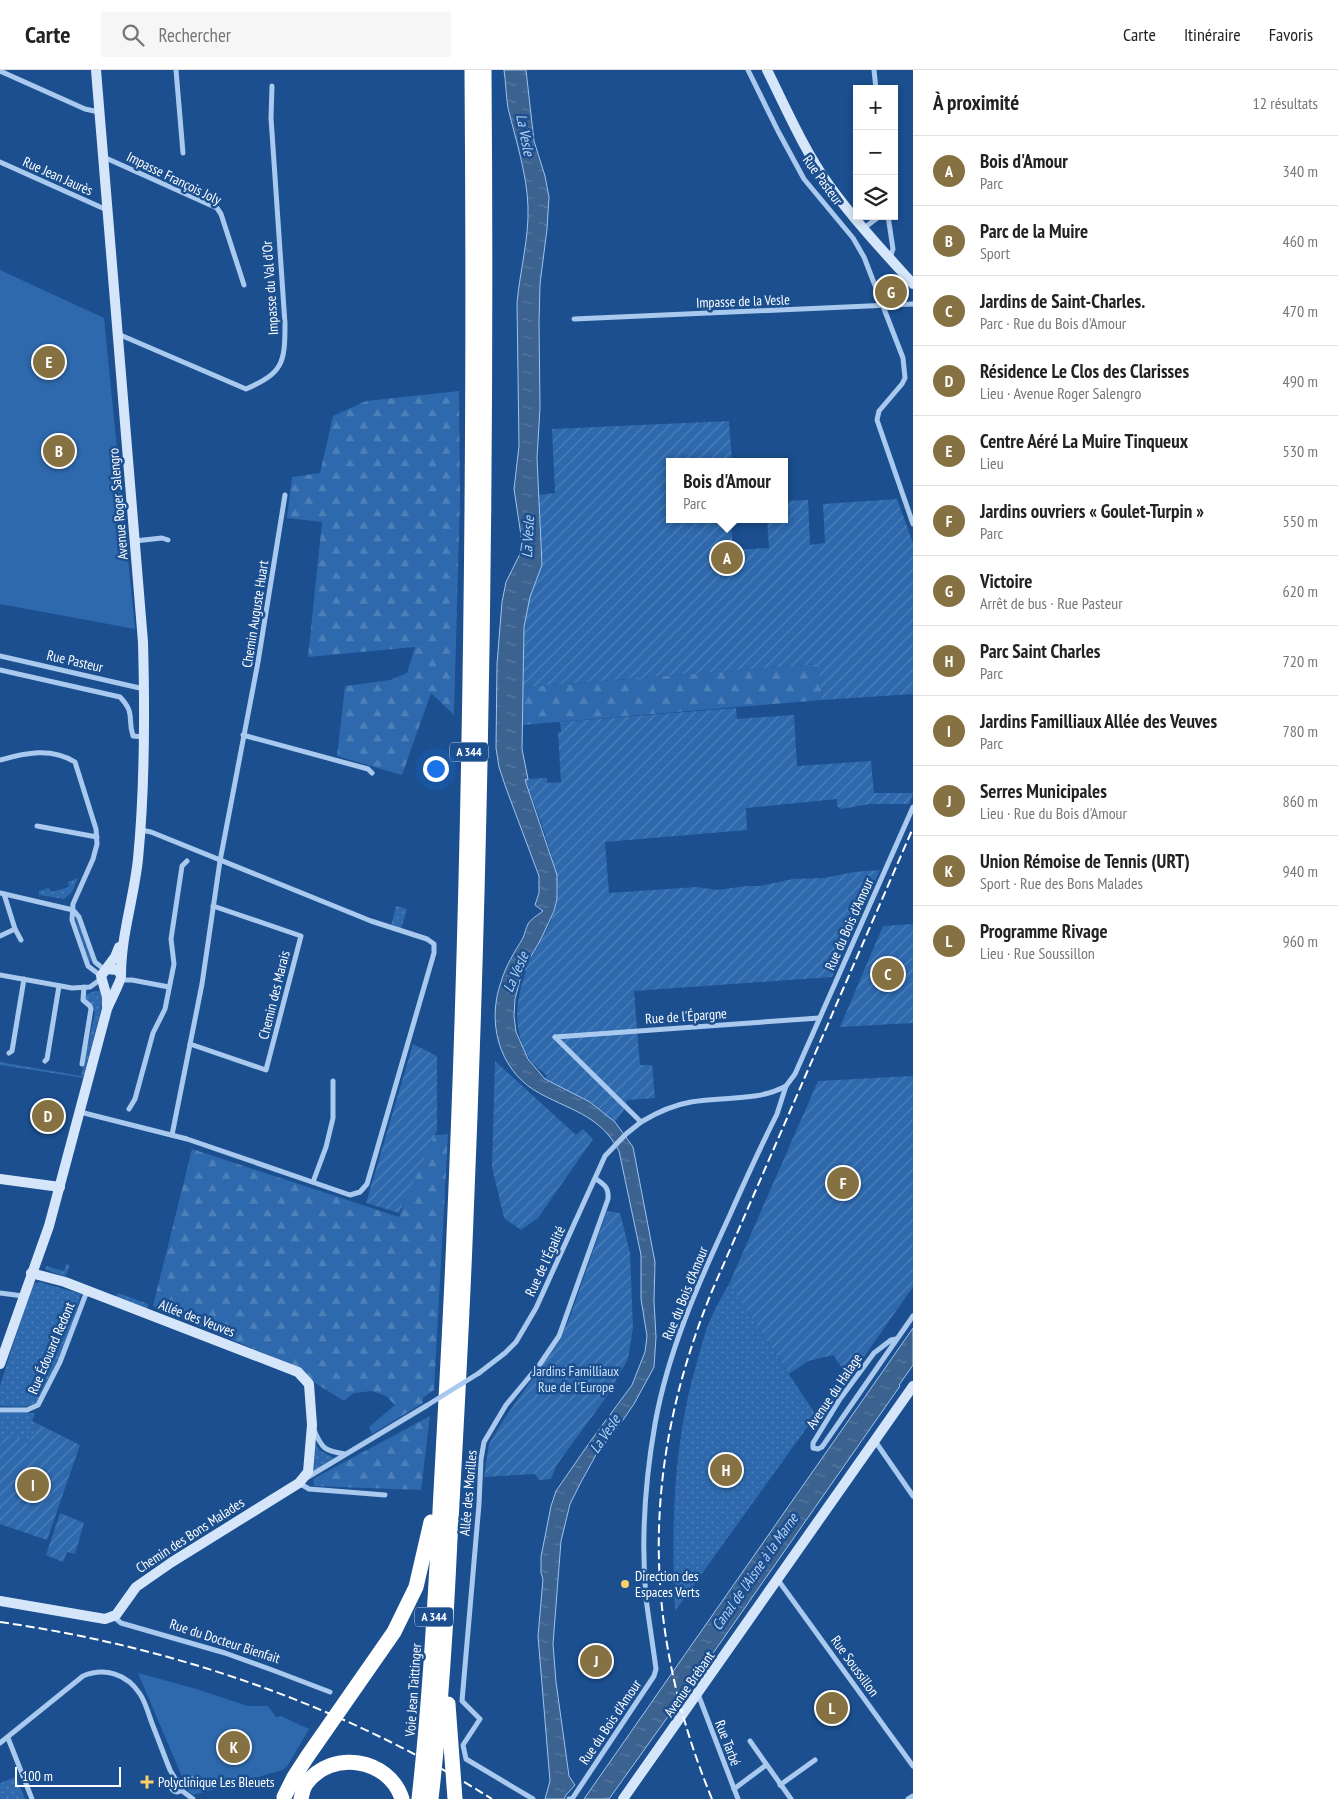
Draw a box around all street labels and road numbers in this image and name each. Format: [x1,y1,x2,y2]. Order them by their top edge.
street label: Impasse François Joly [124,147,225,209]
street label: Rue Pasteur [799,152,847,209]
street label: Rue Jean Jaurès [20,153,96,200]
street label: Impasse du Val d'Or [258,240,282,336]
street label: Impasse de la Vesle [696,290,790,312]
street label: Avenue Roger Salengro [104,447,132,561]
street label: Chemin Auguste Huart [238,559,272,669]
street label: Rue Pasteur [45,646,105,676]
road number: A 344 [450,742,488,762]
street label: Rue du Bois d'Amour [821,875,877,973]
street label: Chemin des Marais [254,948,294,1041]
street label: Rue de l'Épargne [645,1004,728,1028]
street label: Rue de l'Égalité [521,1223,569,1299]
street label: Rue du Bois d'Amour [658,1244,712,1342]
street label: Allée des Veuves [156,1295,238,1341]
street label: Rue Édouard Redont [24,1299,79,1397]
street label: Avenue du Halage [802,1350,866,1432]
street label: Allée des Morilles [455,1449,481,1537]
street label: Chemin des Bons Malades [132,1493,248,1577]
road number: A 344 [415,1608,453,1626]
street label: Rue du Docteur Bienfait [167,1615,283,1667]
street label: Rue Soussillon [827,1632,883,1700]
street label: Voie Jean Taittinger [401,1643,425,1738]
street label: Avenue Brébant [660,1647,718,1720]
street label: Rue du Bois d'Amour [575,1676,645,1768]
street label: Rue Tarbé [711,1718,745,1769]

